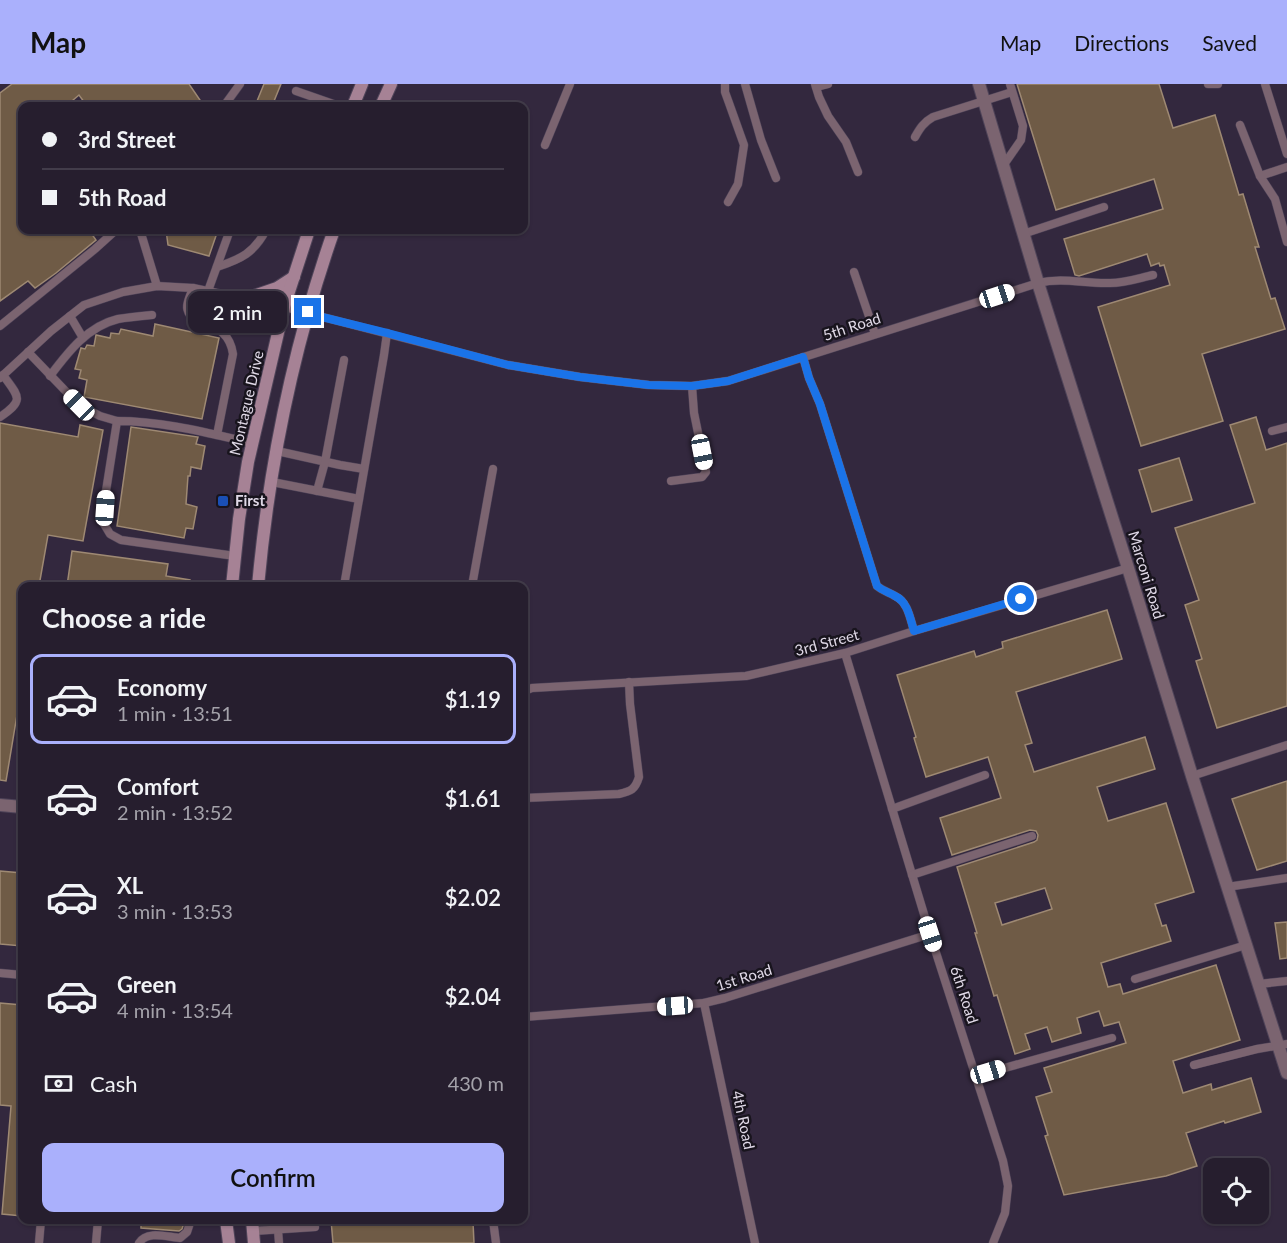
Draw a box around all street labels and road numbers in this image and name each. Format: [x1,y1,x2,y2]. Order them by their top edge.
street label: 5th Road [821,308,883,344]
street label: Montague Drive [225,349,267,457]
street label: Marconi Road [1125,529,1169,621]
street label: 3rd Street [793,625,861,659]
street label: 1st Road [713,960,774,994]
street label: 6th Road [947,964,983,1026]
street label: 4th Road [729,1089,759,1151]

